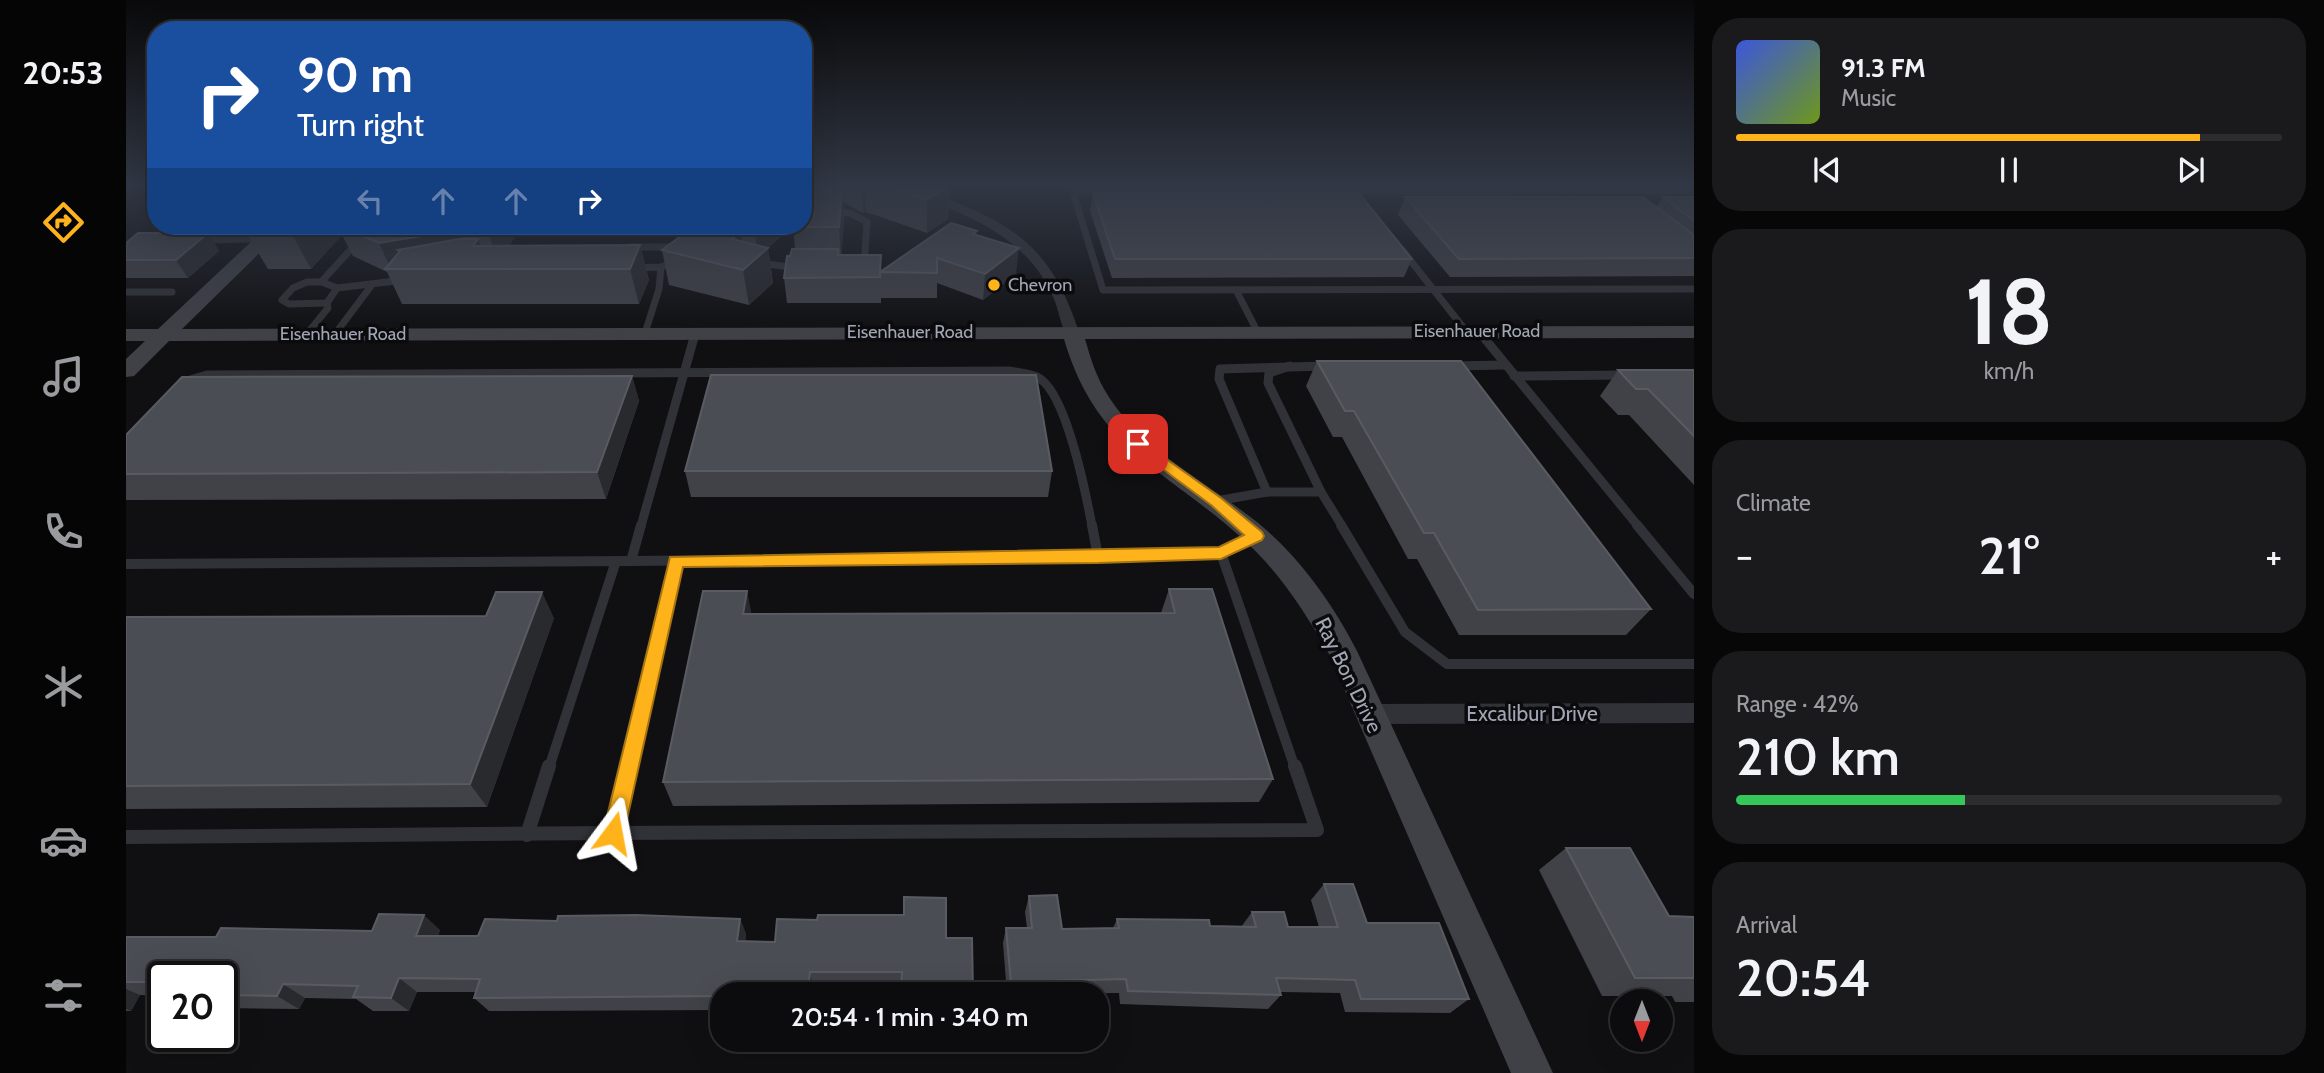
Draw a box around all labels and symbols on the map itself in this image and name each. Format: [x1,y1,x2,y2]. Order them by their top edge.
place label: Chevron [1008,274,1072,296]
marker: Chevron [986,277,1002,293]
street label: Eisenhauer Road [1414,320,1540,342]
street label: Eisenhauer Road [847,321,973,343]
street label: Eisenhauer Road [280,323,406,345]
pin [1108,414,1168,474]
street label: Ray Bon Drive [1310,613,1388,737]
street label: Excalibur Drive [1466,701,1598,726]
position arrow [576,796,650,870]
speed limit sign: 20 [147,961,238,1052]
north arrow [1610,989,1673,1052]

